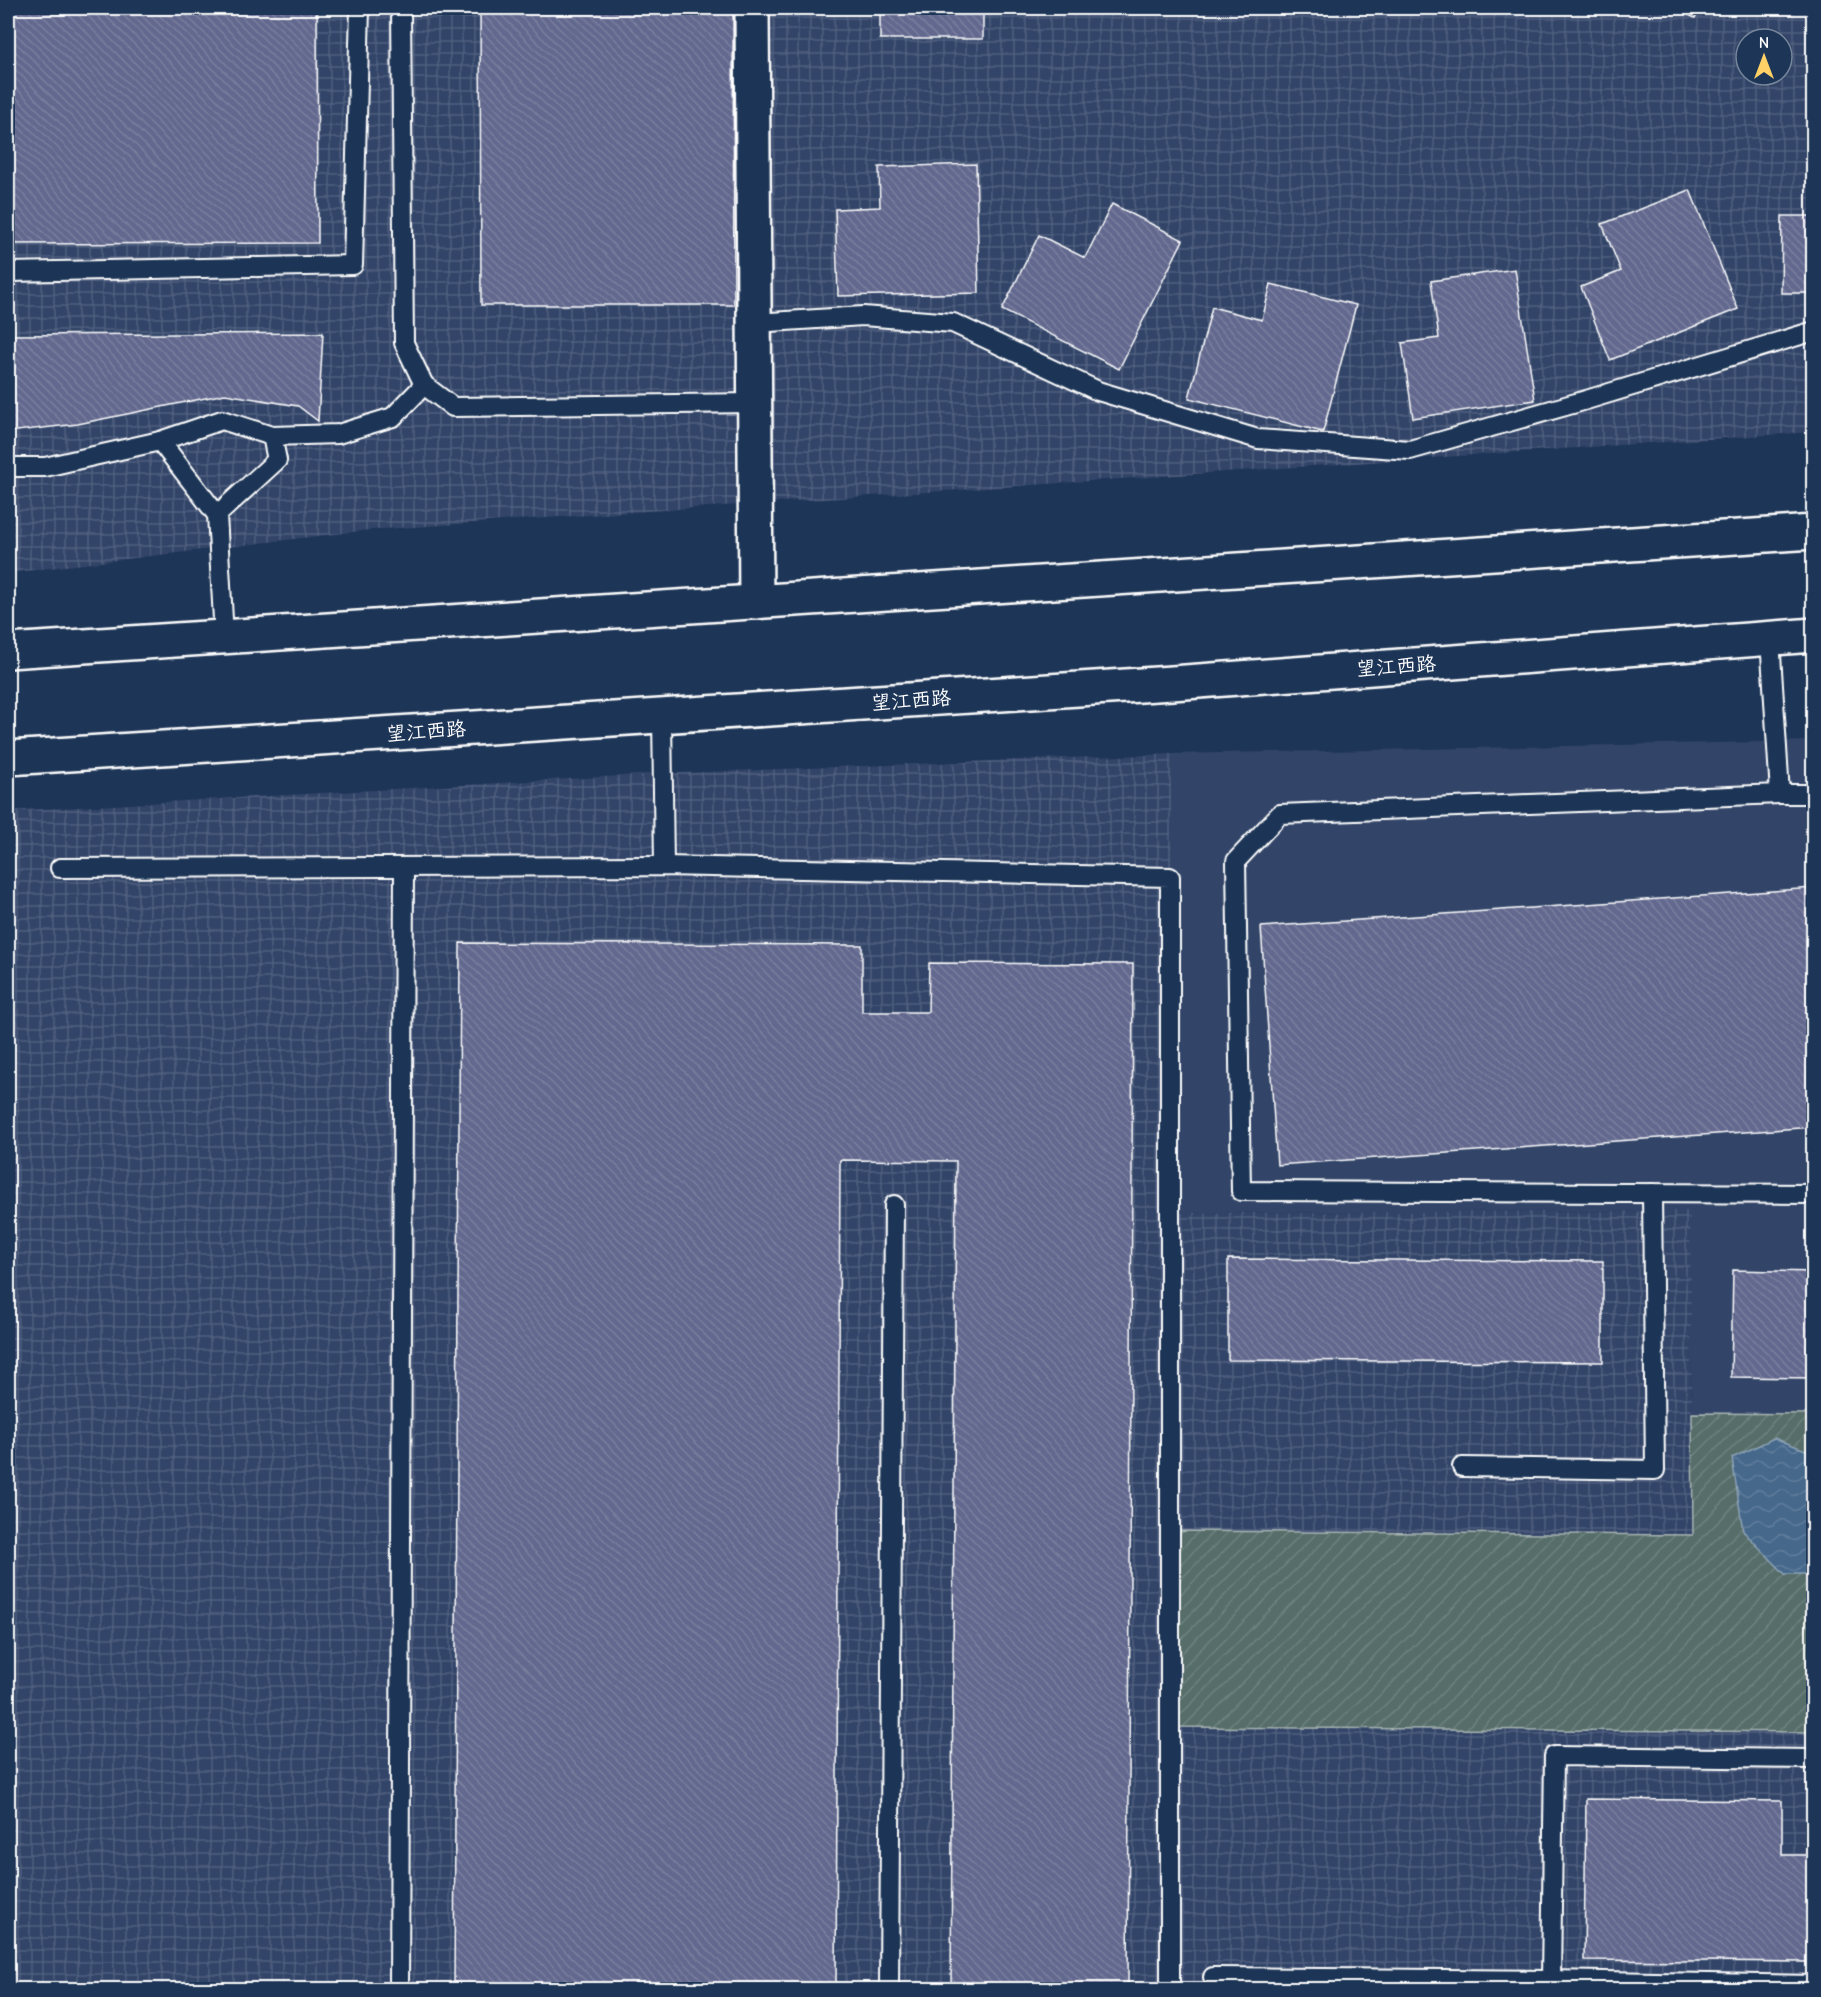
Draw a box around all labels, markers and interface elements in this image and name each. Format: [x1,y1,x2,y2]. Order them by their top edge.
north arrow [1734,27,1794,87]
text: N [1759,34,1769,52]
street label: 望江西路 [1355,652,1438,681]
street label: 望江西路 [870,686,953,715]
street label: 望江西路 [385,717,468,746]

